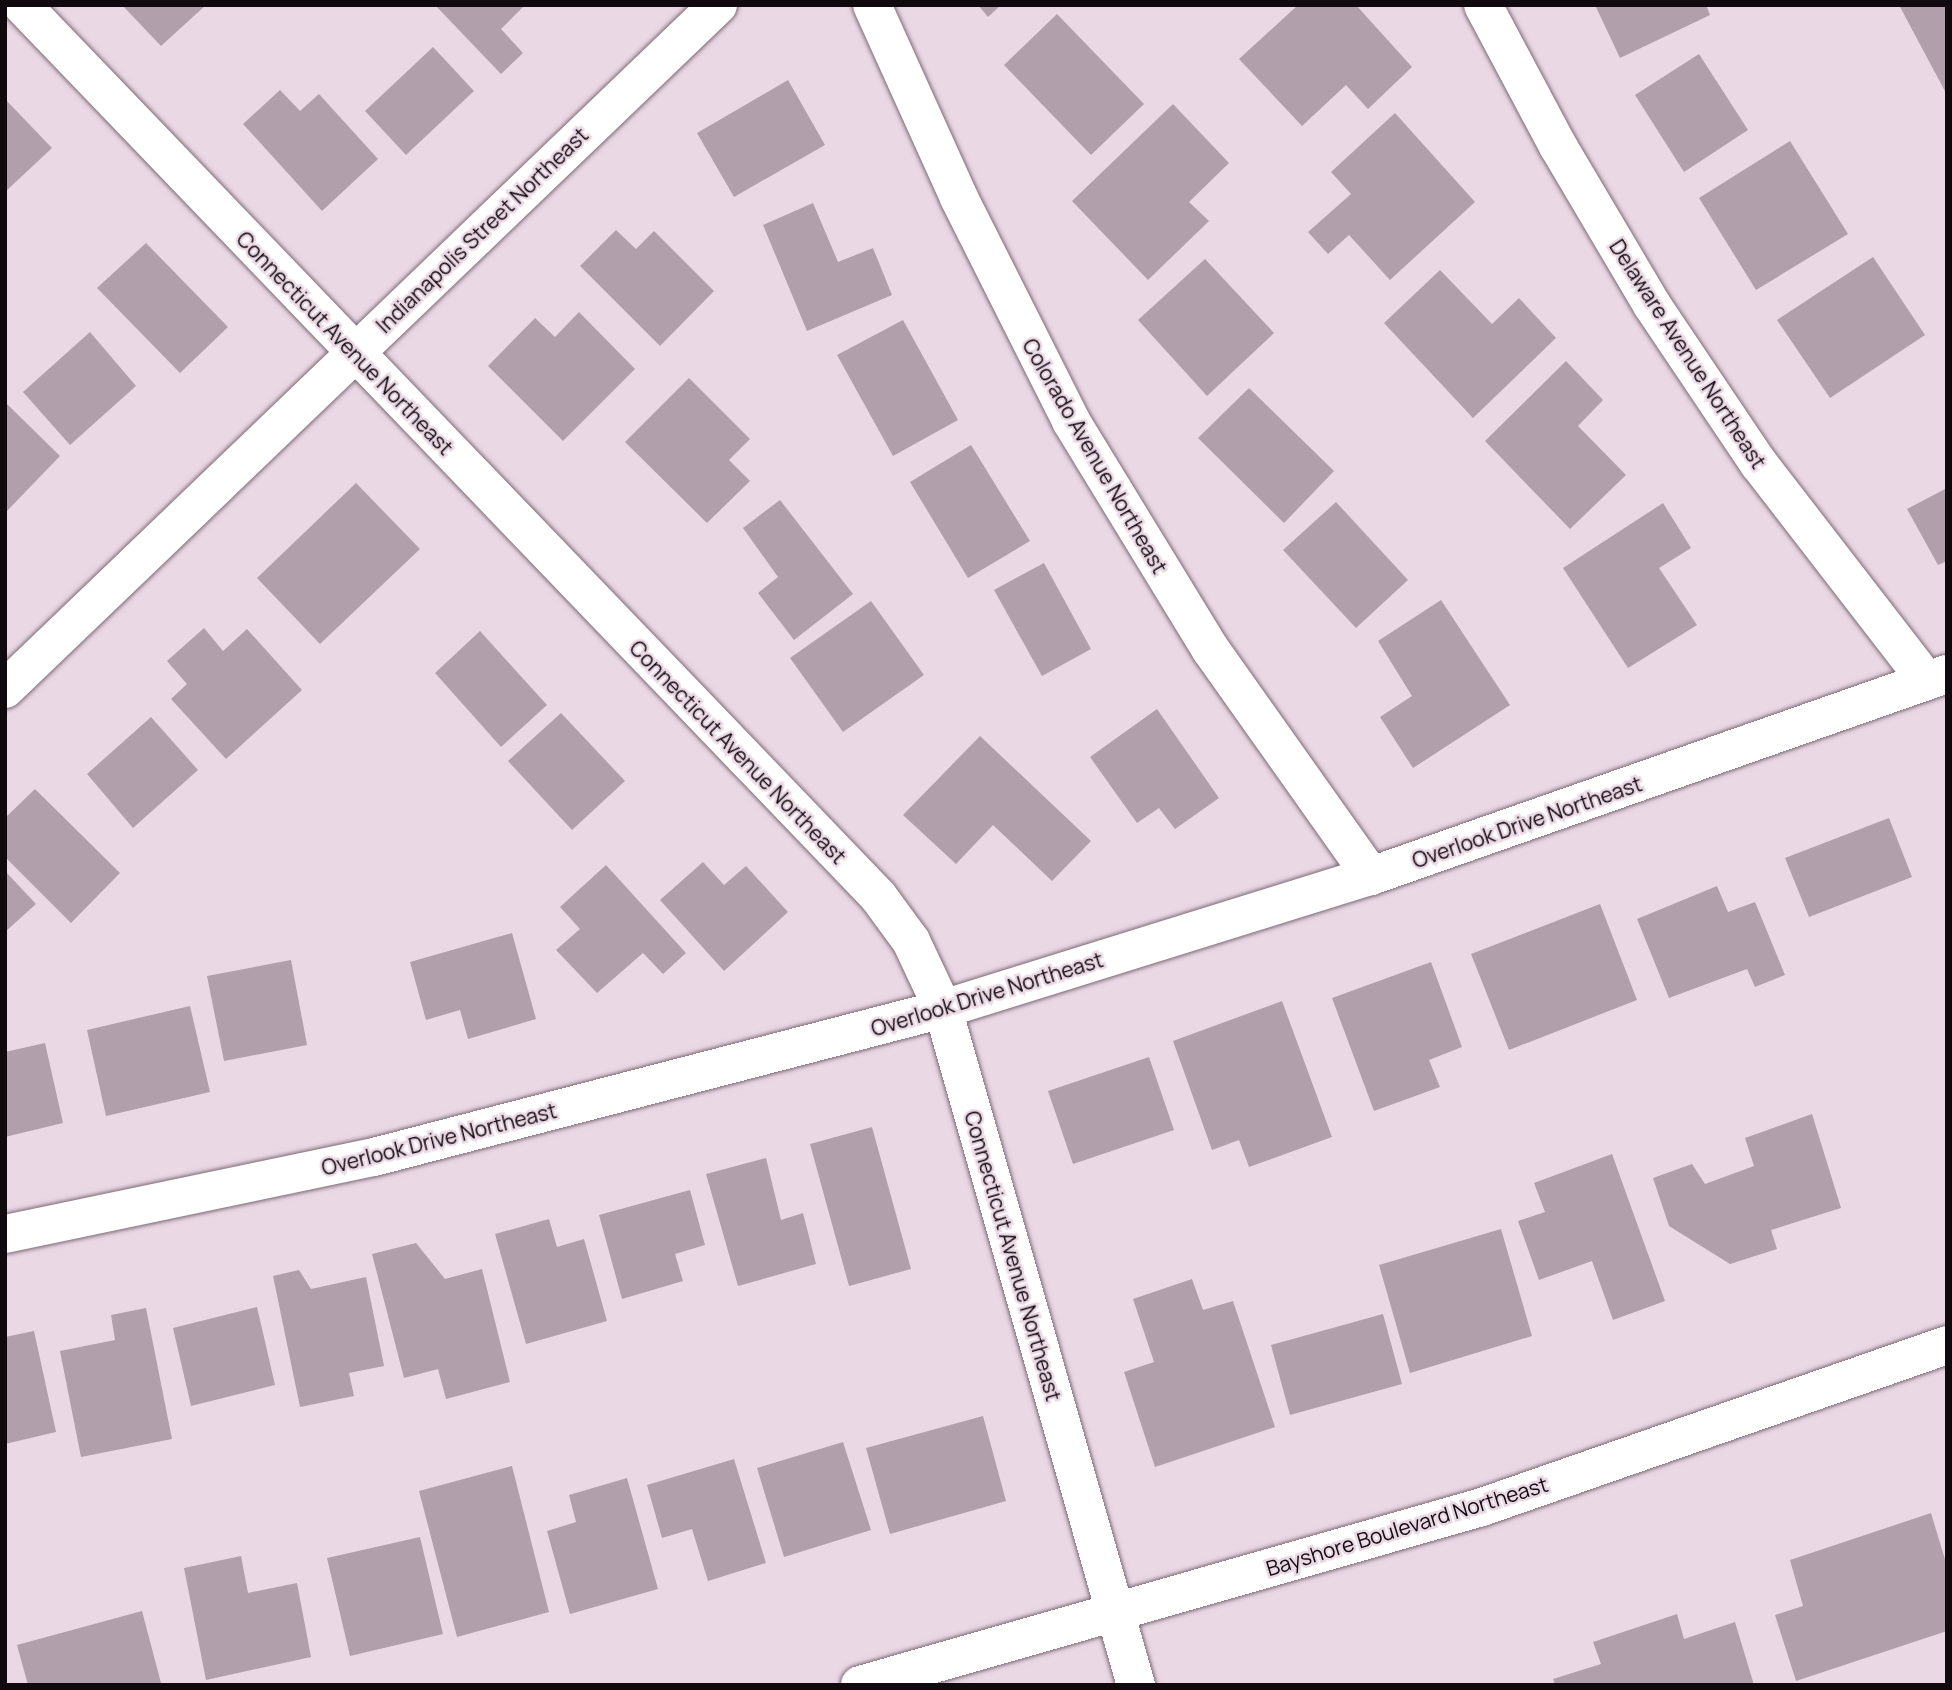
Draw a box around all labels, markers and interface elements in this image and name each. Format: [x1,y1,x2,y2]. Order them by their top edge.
street label: Indianapolis Street Northeast [371,122,593,338]
street label: Connecticut Avenue Northeast [231,226,459,460]
street label: Delaware Avenue Northeast [1604,235,1772,473]
street label: Colorado Avenue Northeast [1017,334,1173,578]
street label: Connecticut Avenue Northeast [624,635,852,869]
street label: Overlook Drive Northeast [1409,771,1645,873]
street label: Overlook Drive Northeast [868,947,1106,1041]
street label: Overlook Drive Northeast [319,1098,559,1180]
street label: Connecticut Avenue Northeast [959,1108,1067,1404]
street label: Bayshore Boulevard Northeast [1263,1471,1551,1581]

